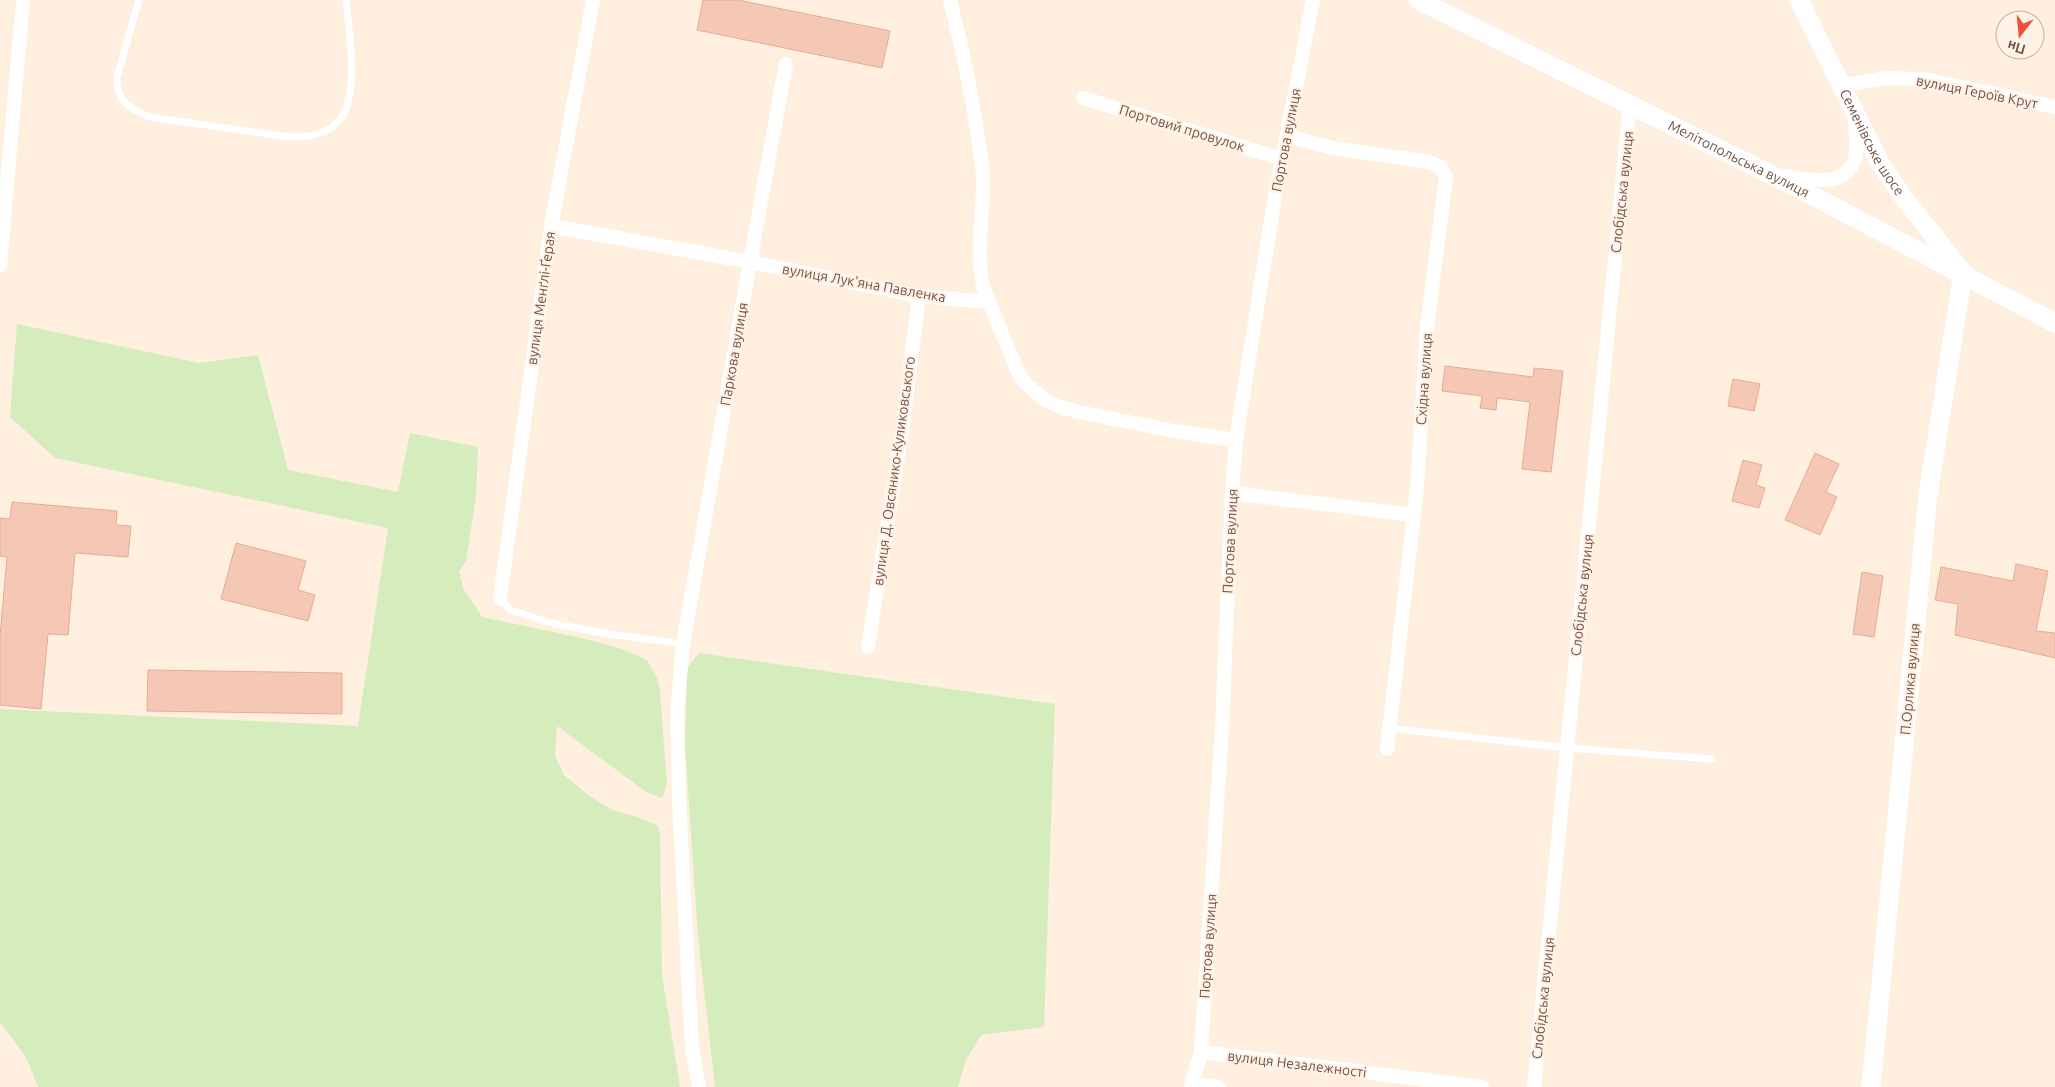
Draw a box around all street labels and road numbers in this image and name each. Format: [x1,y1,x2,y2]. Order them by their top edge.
street label: вулиця Героїв Крут [1915,72,2039,112]
street label: Семенівське шосе [1837,86,1908,199]
street label: Портова вулиця [1268,87,1304,193]
street label: Портовий провулок [1117,101,1247,155]
street label: Мелітопольська вулиця [1666,117,1812,201]
street label: Слобідська вулиця [1608,130,1636,254]
street label: вулиця Менґлі-Ґерая [524,230,558,366]
street label: вулиця Лук'яна Павленка [781,261,947,305]
street label: Паркова вулиця [717,301,751,407]
street label: Східна вулиця [1413,332,1435,426]
street label: вулиця Д. Овсянико-Куликовського [870,355,918,587]
street label: Портова вулиця [1219,488,1241,594]
street label: Слобідська вулиця [1568,533,1596,657]
street label: П.Орлика вулиця [1897,622,1923,736]
street label: Портова вулиця [1196,893,1220,999]
street label: Слобідська вулиця [1529,936,1557,1060]
street label: вулиця Незалежності [1227,1048,1367,1080]

